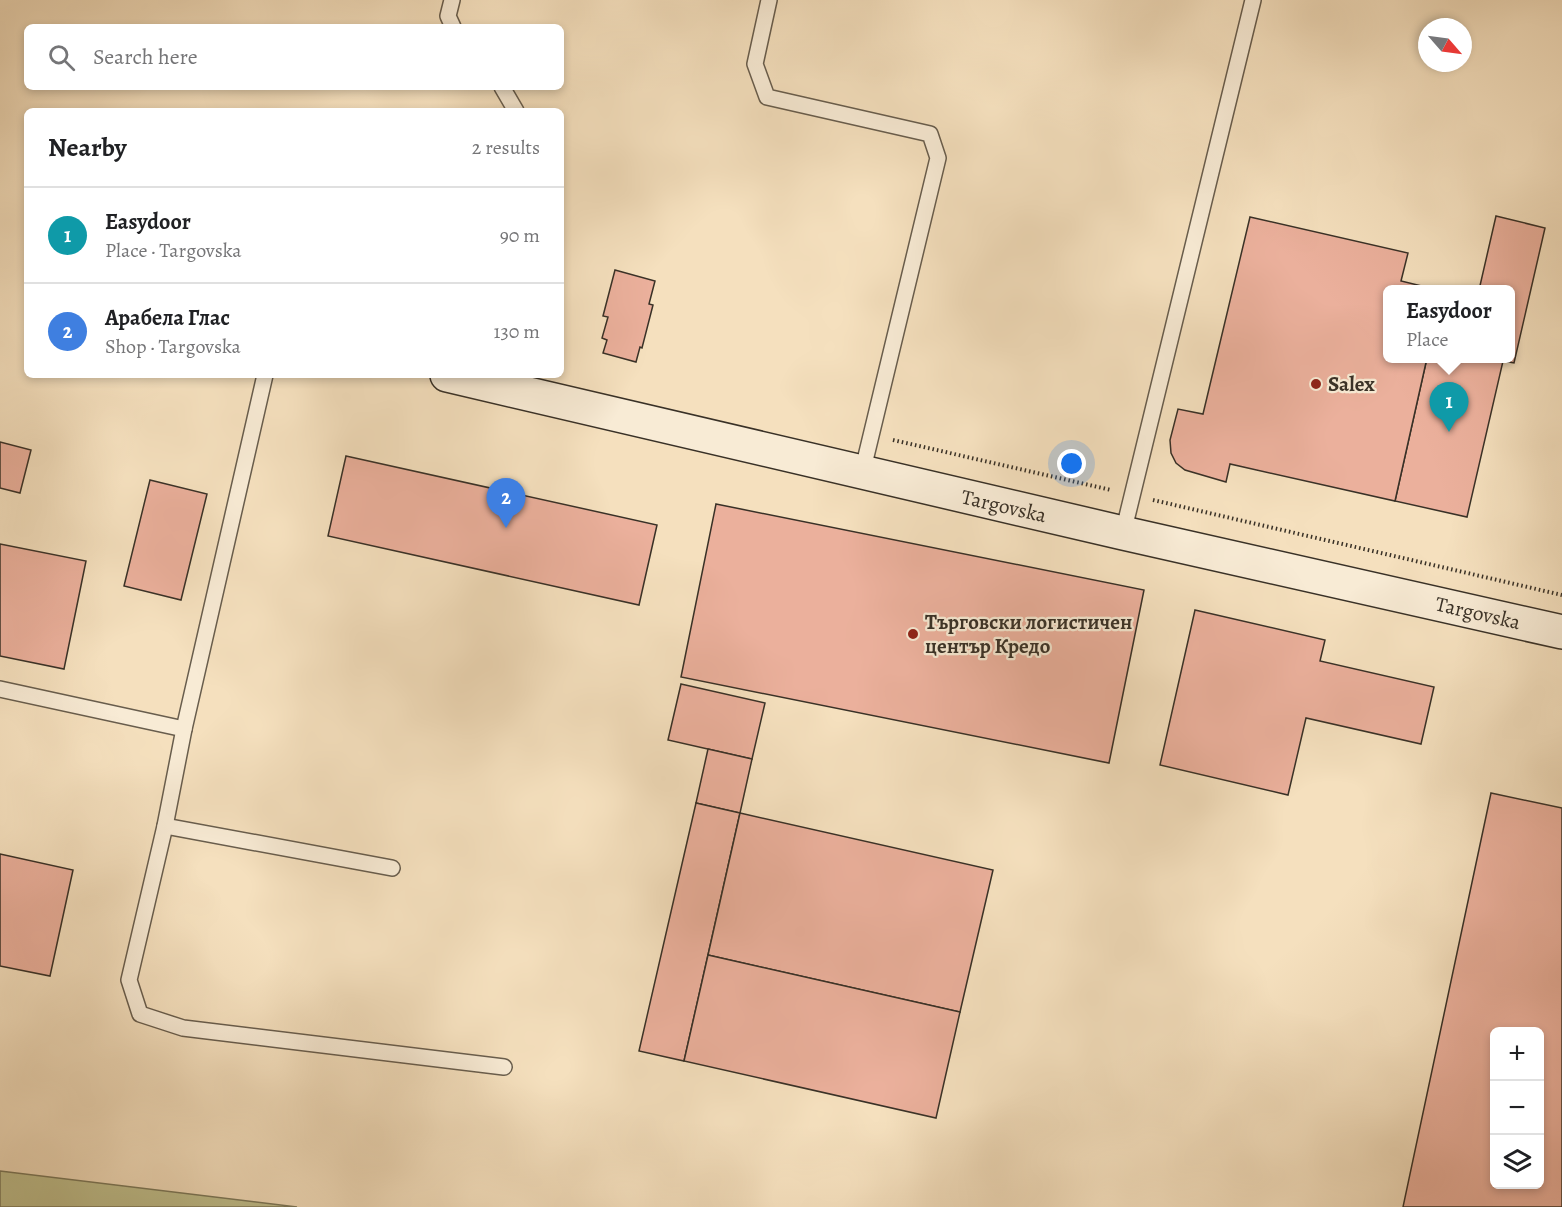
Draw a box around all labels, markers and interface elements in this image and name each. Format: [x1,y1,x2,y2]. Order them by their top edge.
north arrow [1418,18,1472,72]
search box [24,24,564,90]
icon: search [45,41,78,74]
text: Search here [93,42,198,72]
text: Nearby [48,130,127,165]
text: 2 results [472,134,540,161]
text: Easydoor [105,207,191,237]
text: 1 [64,222,71,249]
text: 90 m [500,222,540,249]
text: Place · Targovska [105,237,242,264]
popup [1383,285,1515,363]
text: Easydoor [1406,296,1492,326]
text: Арабела Глас [105,303,230,333]
text: 2 [63,318,72,345]
text: 130 m [494,318,540,345]
text: Place [1406,326,1448,353]
text: Shop · Targovska [105,333,241,360]
place label: Salex [1328,370,1375,398]
marker: Salex [1309,377,1323,391]
pin: 1 [1430,382,1468,432]
your location [1057,449,1086,478]
pin: 2 [486,478,526,528]
street label: Targovska [959,483,1049,529]
street label: Targovska [1433,590,1523,636]
place label: Търговски логистичен център Кредо [925,608,1132,660]
marker: Търговски логистичен център Кредо [906,627,920,641]
map controls [1490,1027,1544,1189]
button: + [1490,1027,1544,1081]
button: − [1490,1081,1544,1135]
button: layers [1490,1135,1544,1189]

